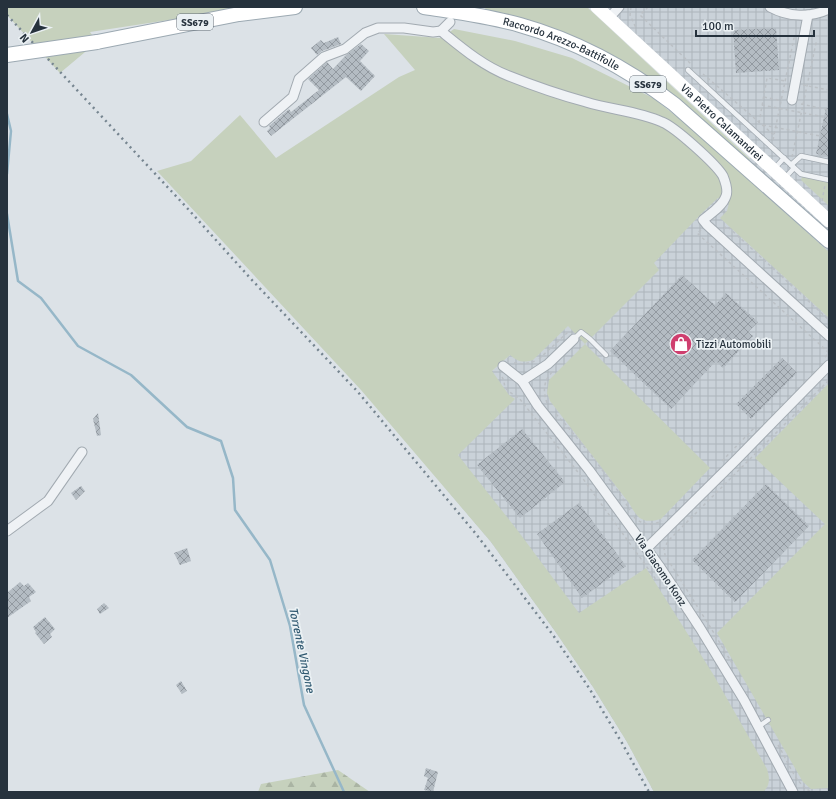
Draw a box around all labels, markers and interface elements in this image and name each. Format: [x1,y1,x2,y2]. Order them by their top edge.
north arrow [12,12,52,52]
scale bar [696,12,814,38]
road number: SS679 [177,14,213,30]
street label: Raccordo Arezzo-Battifolle [502,15,622,73]
text: 100 m [702,19,734,34]
text: N [17,31,32,45]
road number: SS679 [630,76,666,92]
street label: Via Pietro Calamandrei [678,81,766,164]
shop icon: Tizzi Automobili [668,331,694,357]
place label: Tizzi Automobili [696,338,771,351]
street label: Via Giacomo Konz [632,532,689,609]
water label: Torrente Vingone [285,606,318,695]

